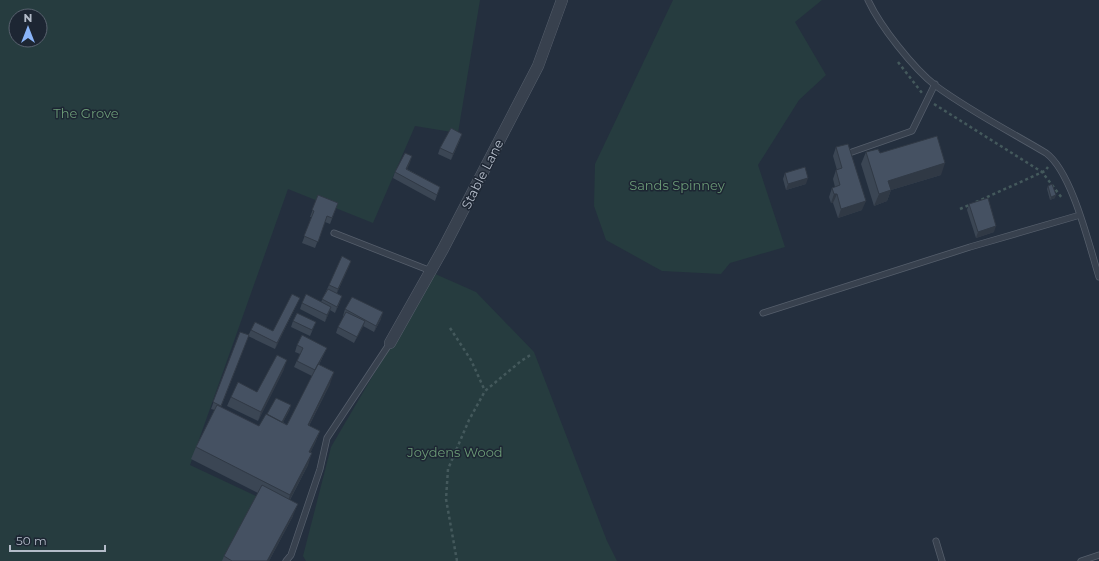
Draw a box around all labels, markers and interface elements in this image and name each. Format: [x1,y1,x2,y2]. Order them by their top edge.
north arrow [8,8,48,48]
text: N [24,11,32,25]
park label: The Grove [53,105,119,121]
street label: Stable Lane [458,136,506,212]
park label: Sands Spinney [629,177,726,193]
park label: Joydens Wood [406,444,503,460]
scale bar [10,527,105,553]
text: 50 m [16,533,47,548]

